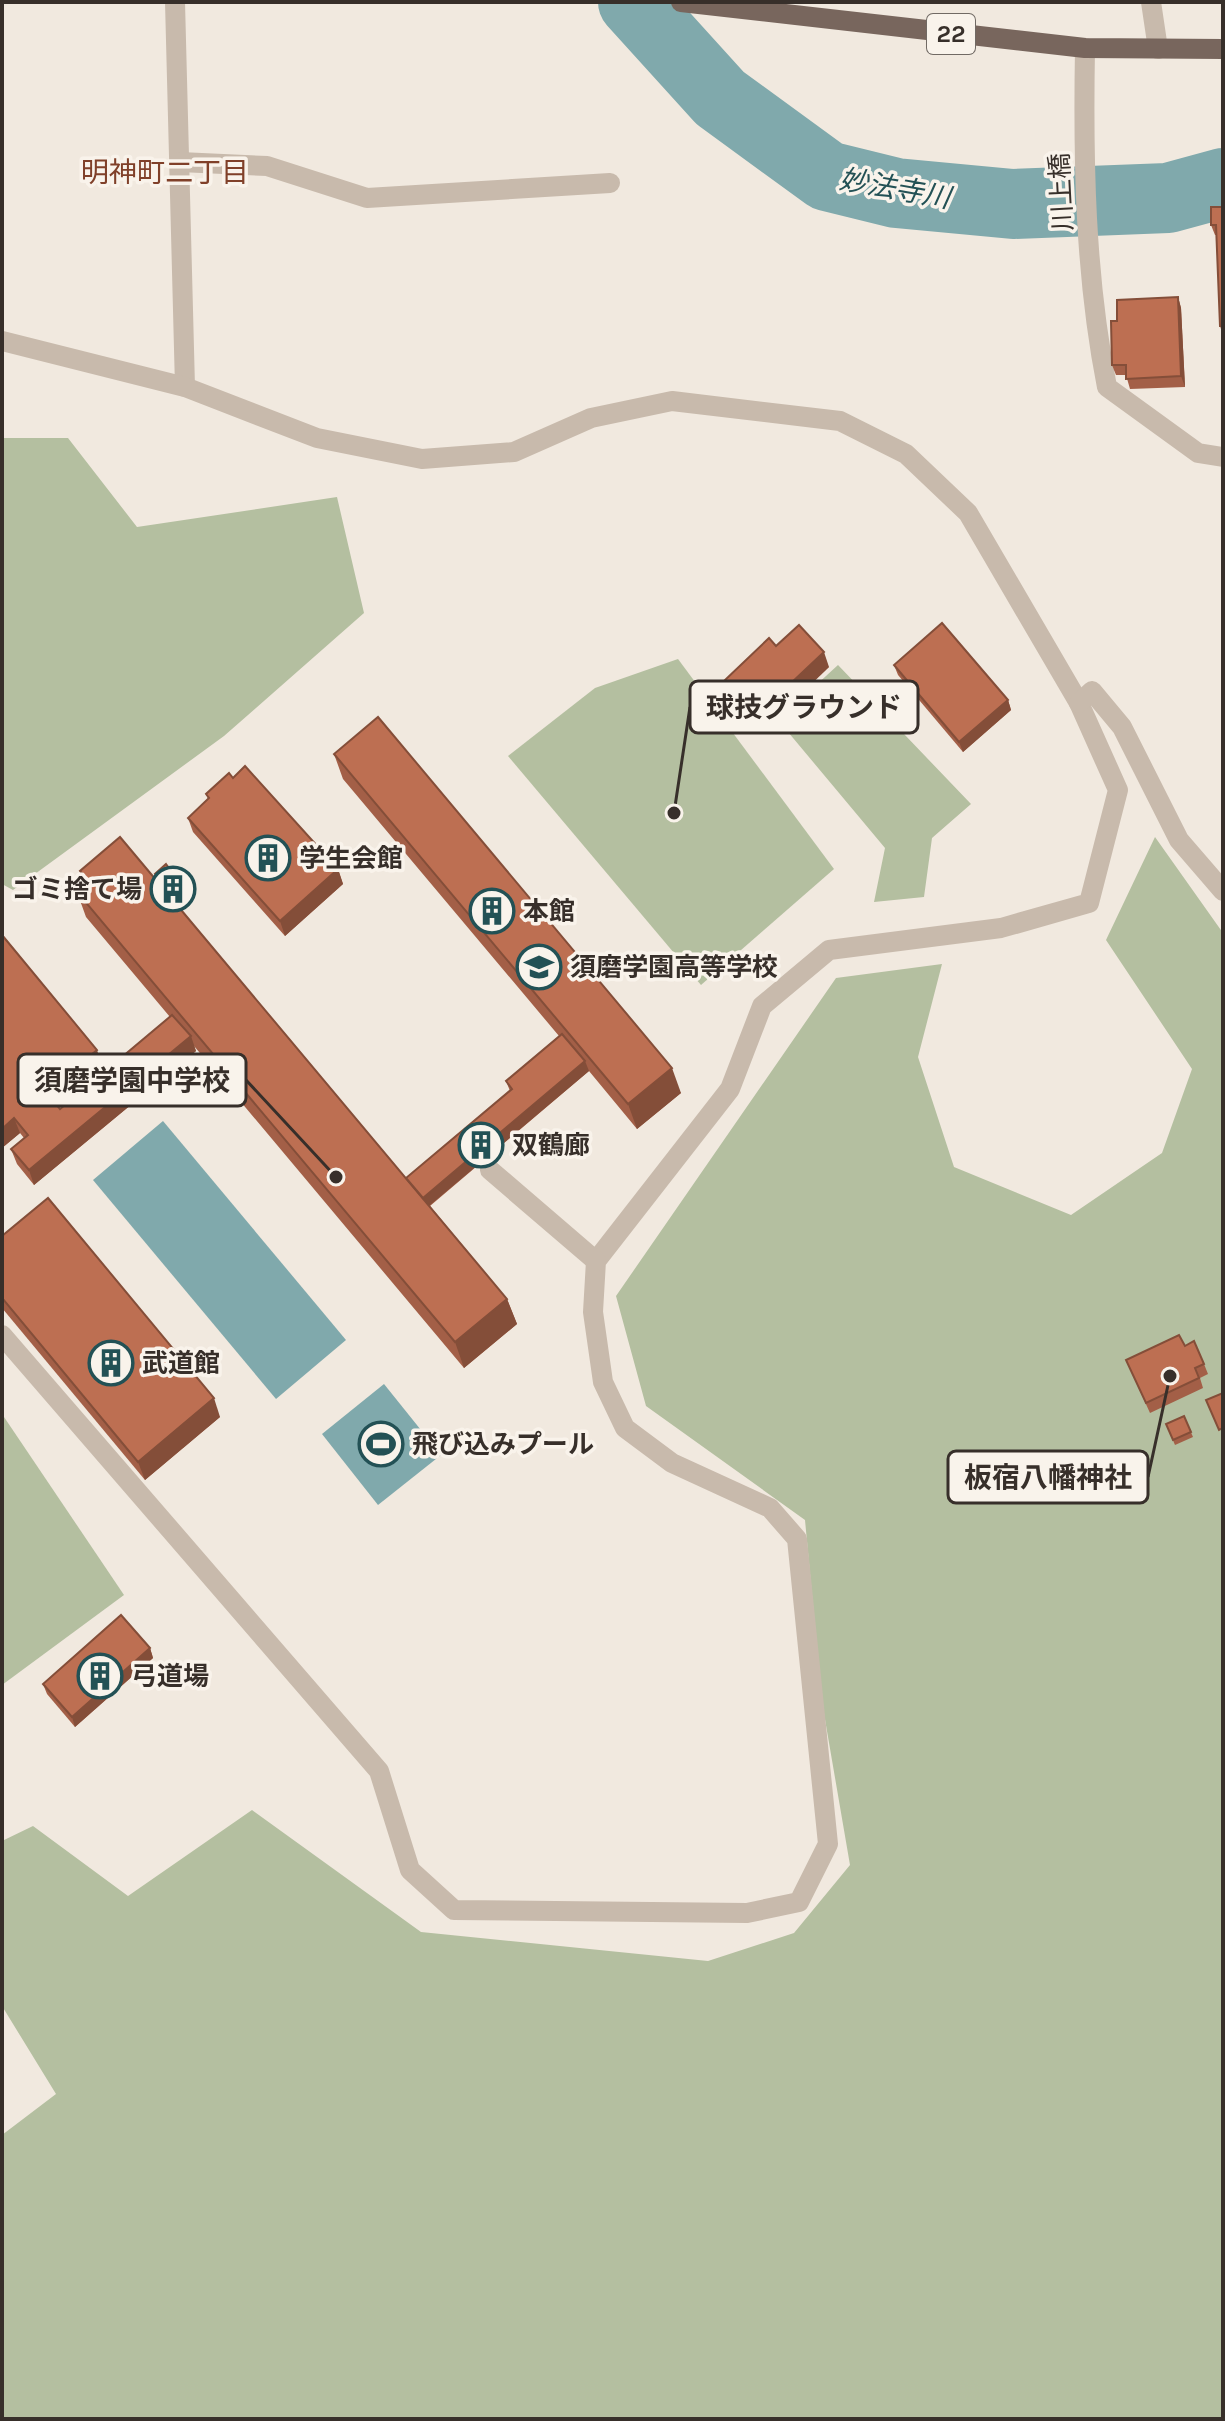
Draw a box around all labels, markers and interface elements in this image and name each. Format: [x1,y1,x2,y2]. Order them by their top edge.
road number: 22 [927,14,975,54]
street label: 川上橋 [1044,152,1079,232]
district label: 明神町二丁目 [81,156,249,189]
water label: 妙法寺川 [837,163,956,215]
callout: 球技グラウンド [690,681,918,733]
text: 球技グラウンド [706,691,902,724]
building icon: 学生会館 [244,834,292,882]
place label: 学生会館 [299,843,403,874]
building icon: ゴミ捨て場 [149,865,197,913]
place label: ゴミ捨て場 [12,874,142,905]
building icon: 本館 [468,887,516,935]
place label: 本館 [523,896,575,927]
school or university icon: 須磨学園高等学校 [515,943,563,991]
place label: 須磨学園高等学校 [570,952,778,983]
callout: 須磨学園中学校 [18,1054,246,1106]
text: 須磨学園中学校 [34,1064,230,1097]
building icon: 双鶴廊 [457,1121,505,1169]
place label: 双鶴廊 [512,1130,590,1161]
building icon: 武道館 [87,1339,135,1387]
place label: 武道館 [142,1348,220,1379]
sports icon: 飛び込みプール [357,1420,405,1468]
place label: 飛び込みプール [412,1429,594,1460]
callout: 板宿八幡神社 [948,1451,1148,1503]
text: 板宿八幡神社 [964,1461,1132,1494]
building icon: 弓道場 [76,1652,124,1700]
place label: 弓道場 [131,1661,209,1692]

